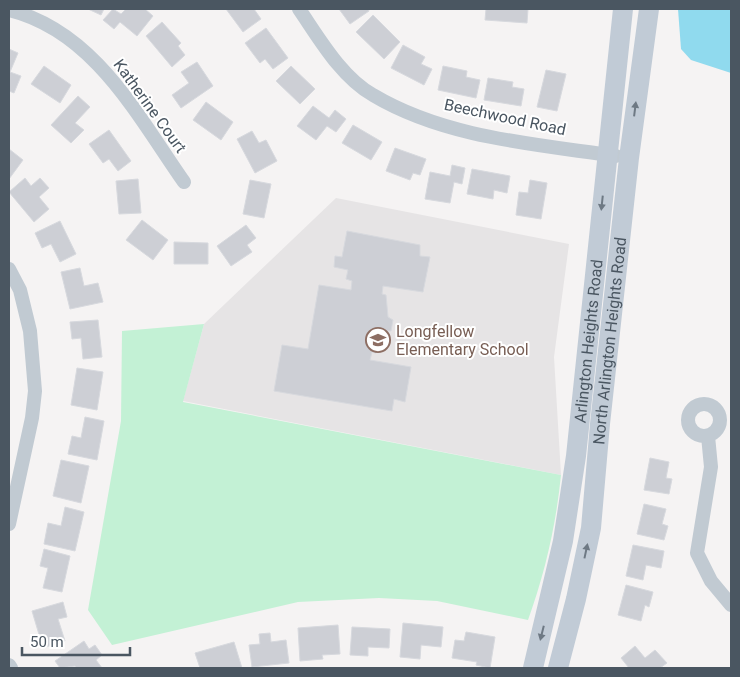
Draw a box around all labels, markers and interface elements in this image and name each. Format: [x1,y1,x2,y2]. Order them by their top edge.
street label: Katherine Court [110,55,190,157]
street label: Beechwood Road [442,95,568,139]
one-way arrow [632,101,640,117]
one-way arrow [598,195,606,211]
street label: North Arlington Heights Road [589,236,630,445]
street label: Arlington Heights Road [570,258,606,424]
place label: Longfellow Elementary School [396,322,529,359]
school or university icon: Longfellow Elementary School [365,327,391,353]
one-way arrow [582,544,590,559]
scale bar [22,624,130,656]
one-way arrow [538,625,546,640]
text: 50 m [30,633,64,651]

